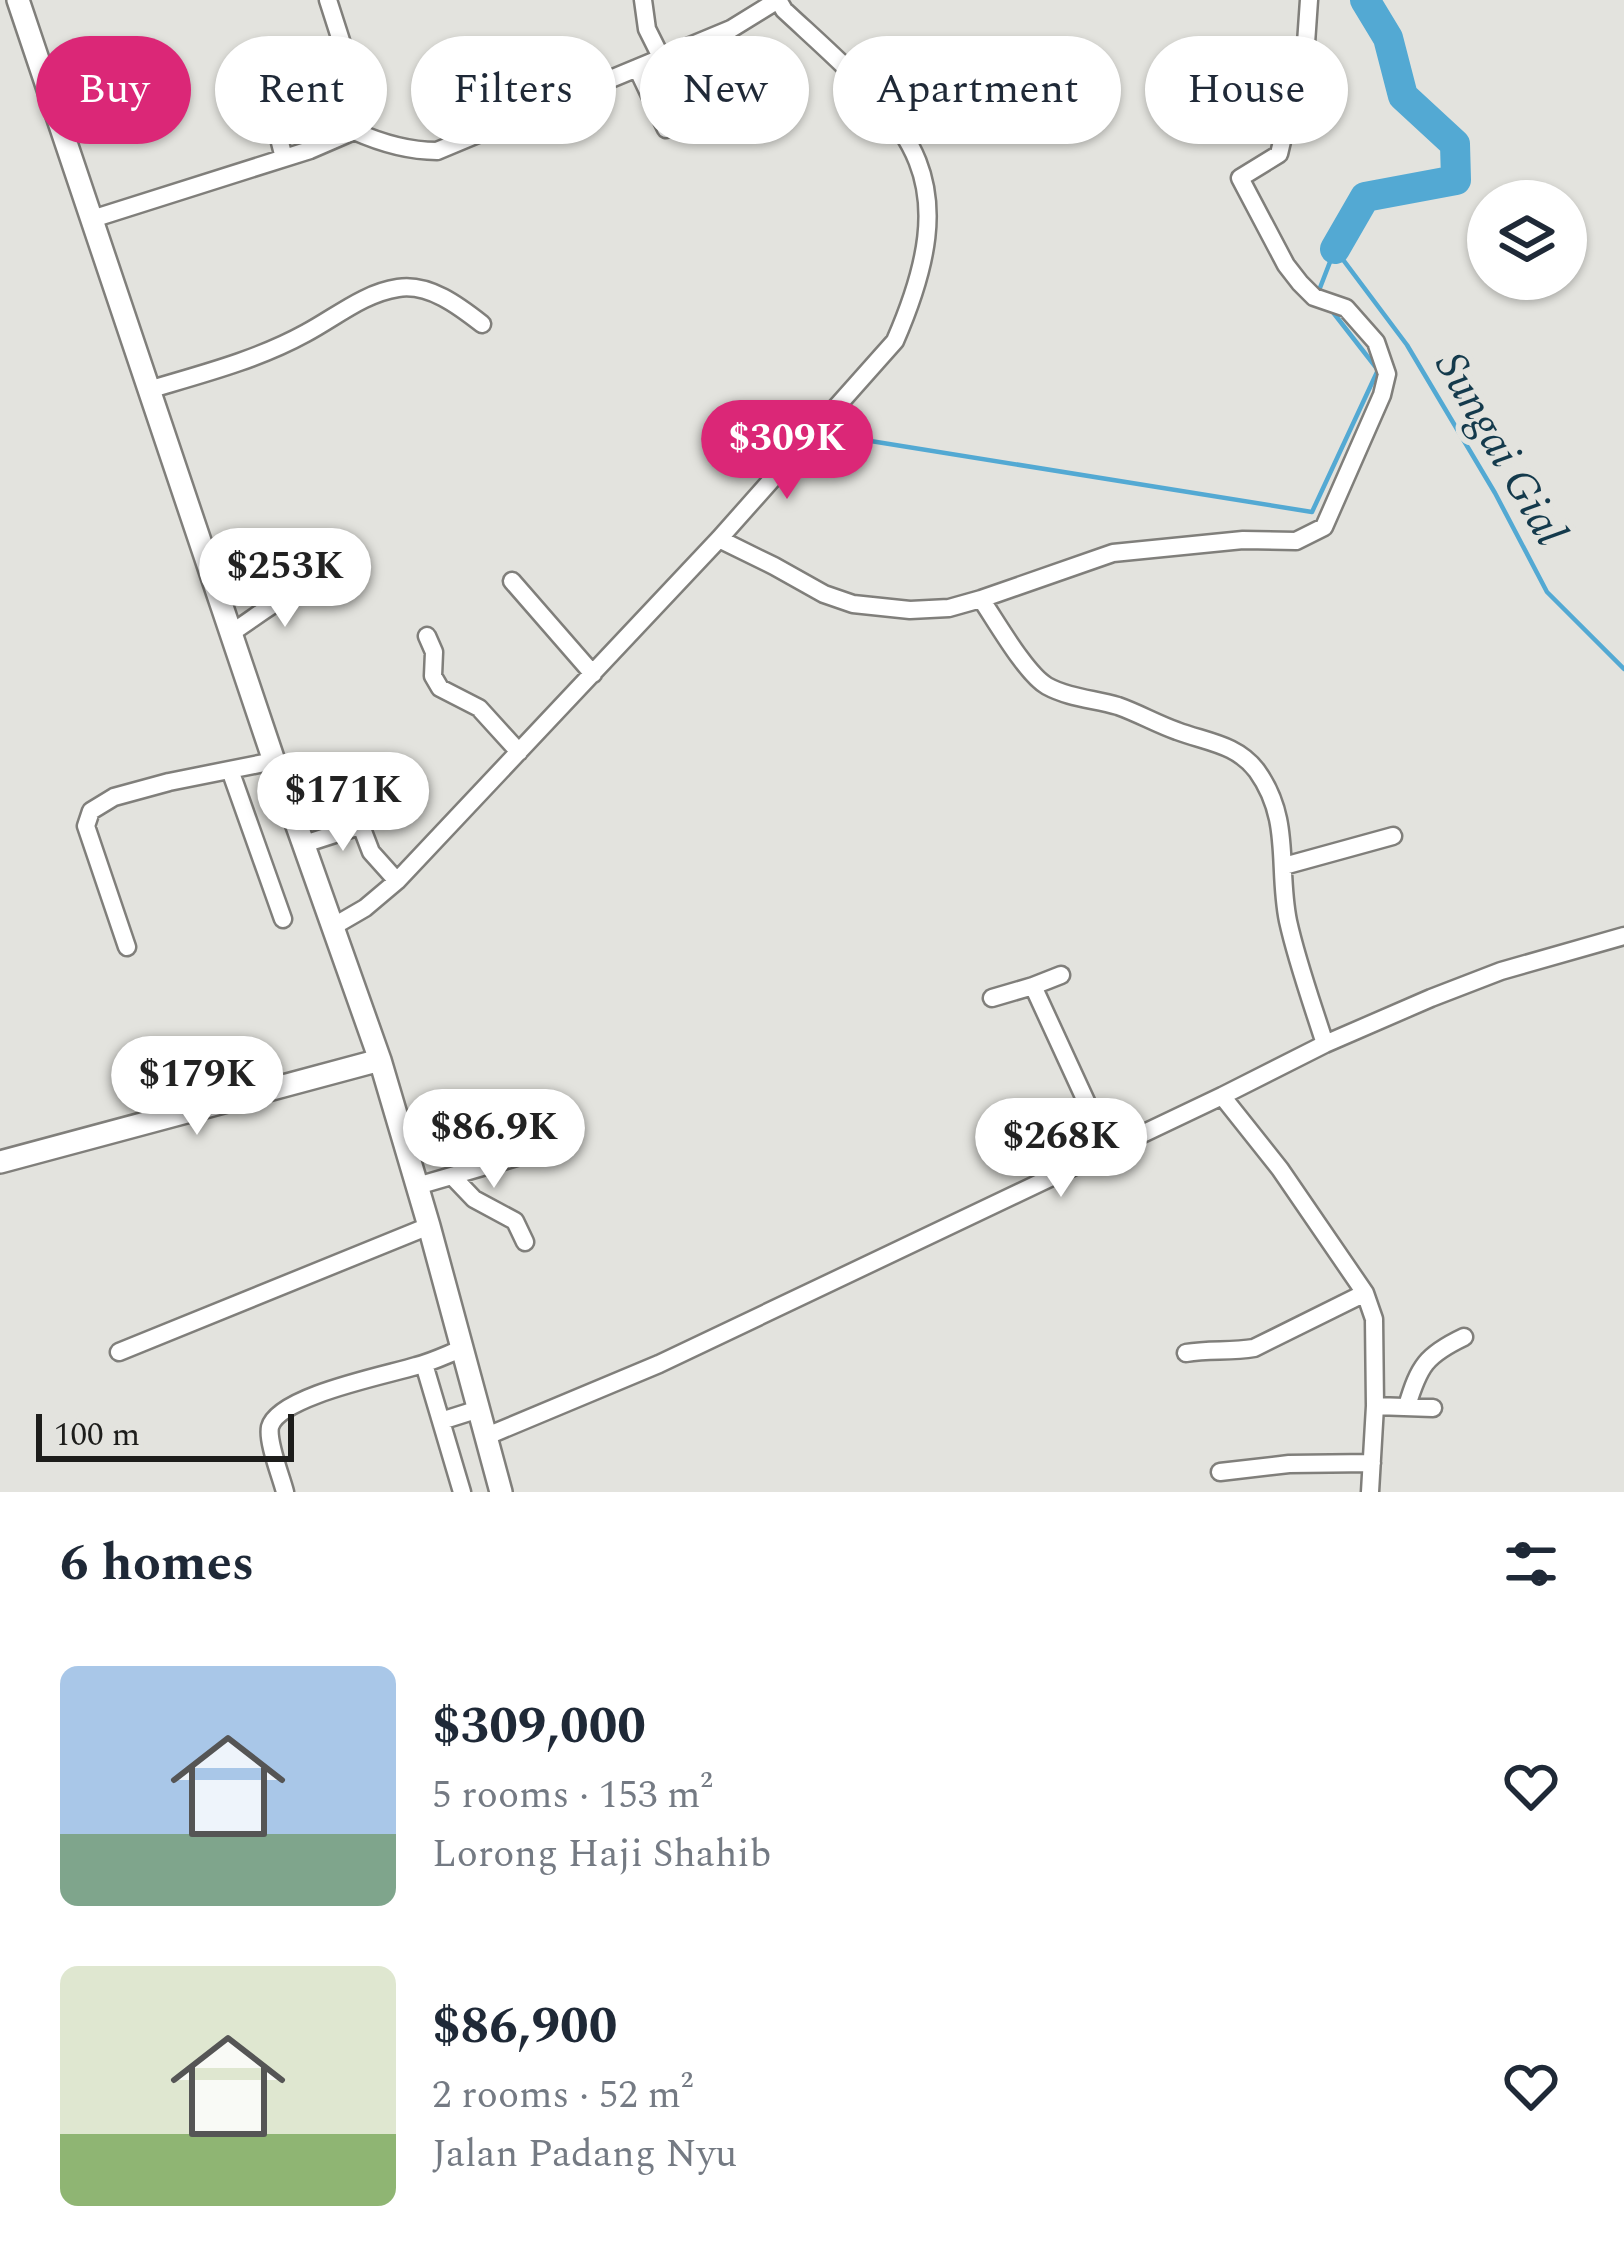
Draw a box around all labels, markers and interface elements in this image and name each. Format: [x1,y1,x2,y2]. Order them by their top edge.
chip: Buy [36,36,191,144]
chip: Rent [215,36,387,144]
chip: Filters [411,36,616,144]
chip: New [640,36,809,144]
chip: Apartment [833,36,1121,144]
chip: House [1145,36,1348,144]
map controls [1467,180,1587,300]
button: layers [1467,180,1587,300]
water label: Sungai Gial [1416,339,1584,559]
pin: $309K [703,400,871,502]
text: $309K [728,409,846,468]
pin: $253K [201,528,369,630]
text: $253K [226,537,344,596]
pin: $171K [259,752,427,854]
text: $171K [284,761,402,820]
pin: $179K [113,1036,281,1138]
text: $179K [138,1045,256,1104]
pin: $86.9K [396,1089,592,1191]
text: $86.9K [430,1098,558,1157]
pin: $268K [977,1098,1145,1200]
text: $268K [1002,1107,1120,1166]
scale bar [36,1408,294,1461]
text: 100 m [54,1410,140,1460]
text: 6 homes [60,1525,254,1603]
icon: filters [1498,1531,1564,1597]
text: $309,000 [432,1688,646,1766]
icon: home [156,1714,300,1858]
icon: heart [1498,1753,1564,1819]
text: 5 rooms · 153 m² [432,1766,713,1825]
text: Lorong Haji Shahib [432,1825,771,1884]
text: $86,900 [432,1988,617,2066]
icon: home [156,2014,300,2158]
icon: heart [1498,2053,1564,2119]
text: 2 rooms · 52 m² [432,2066,693,2125]
text: Jalan Padang Nyu [432,2125,737,2184]

